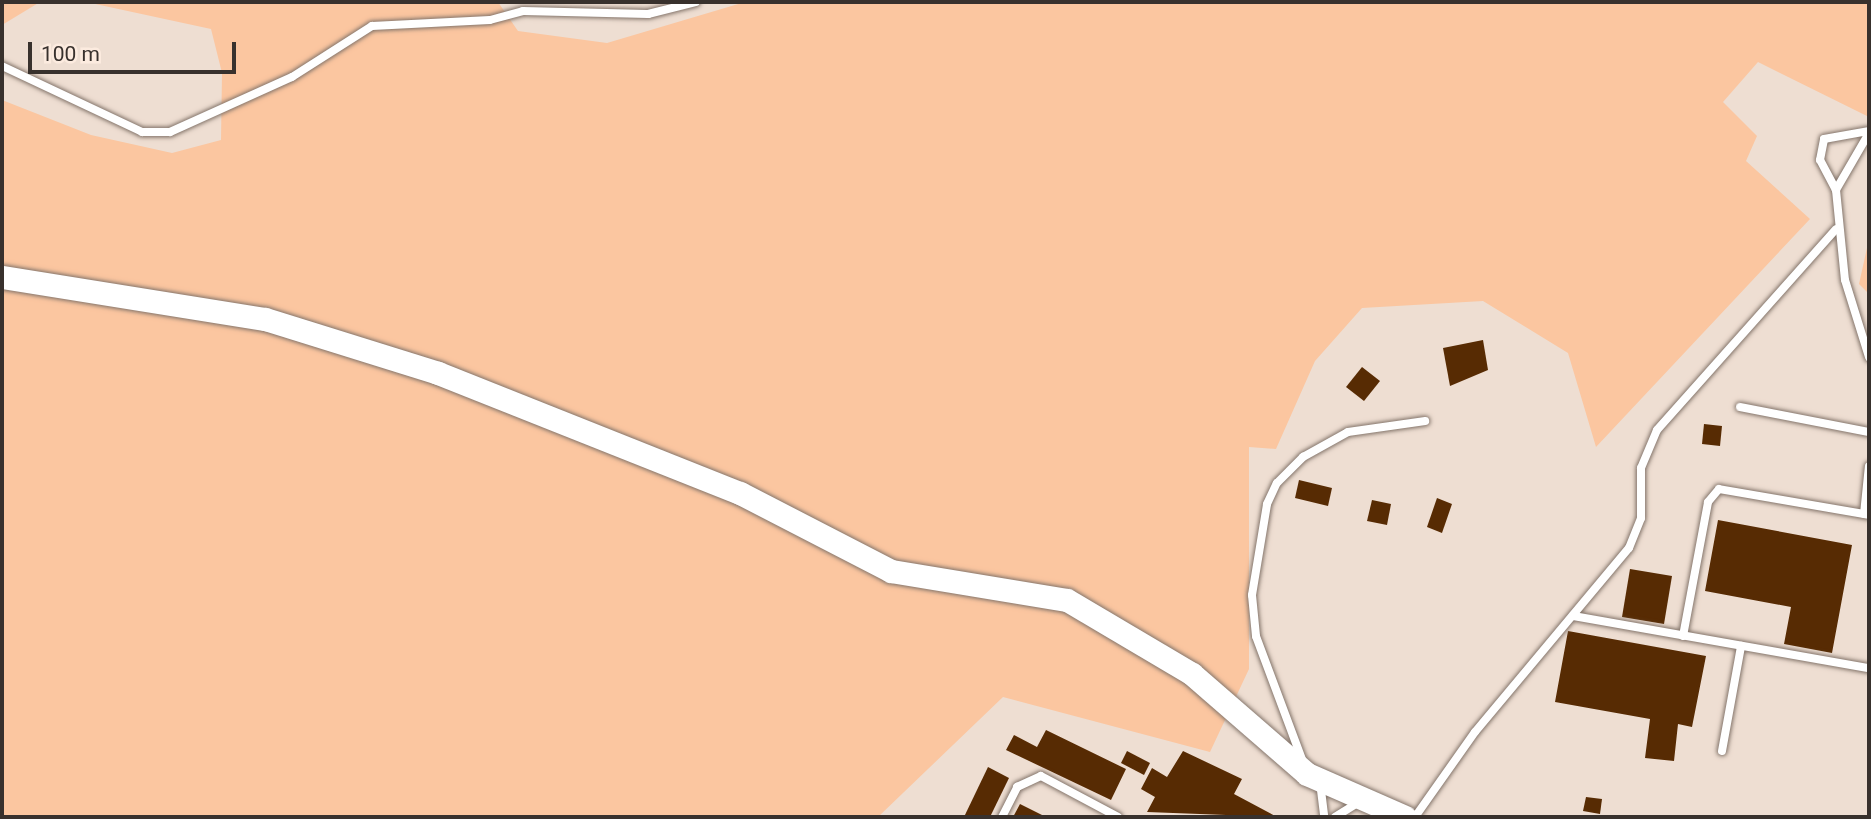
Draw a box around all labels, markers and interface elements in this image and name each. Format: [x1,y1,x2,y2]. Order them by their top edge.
scale bar [32,28,240,72]
text: 100 m [41,42,100,66]

